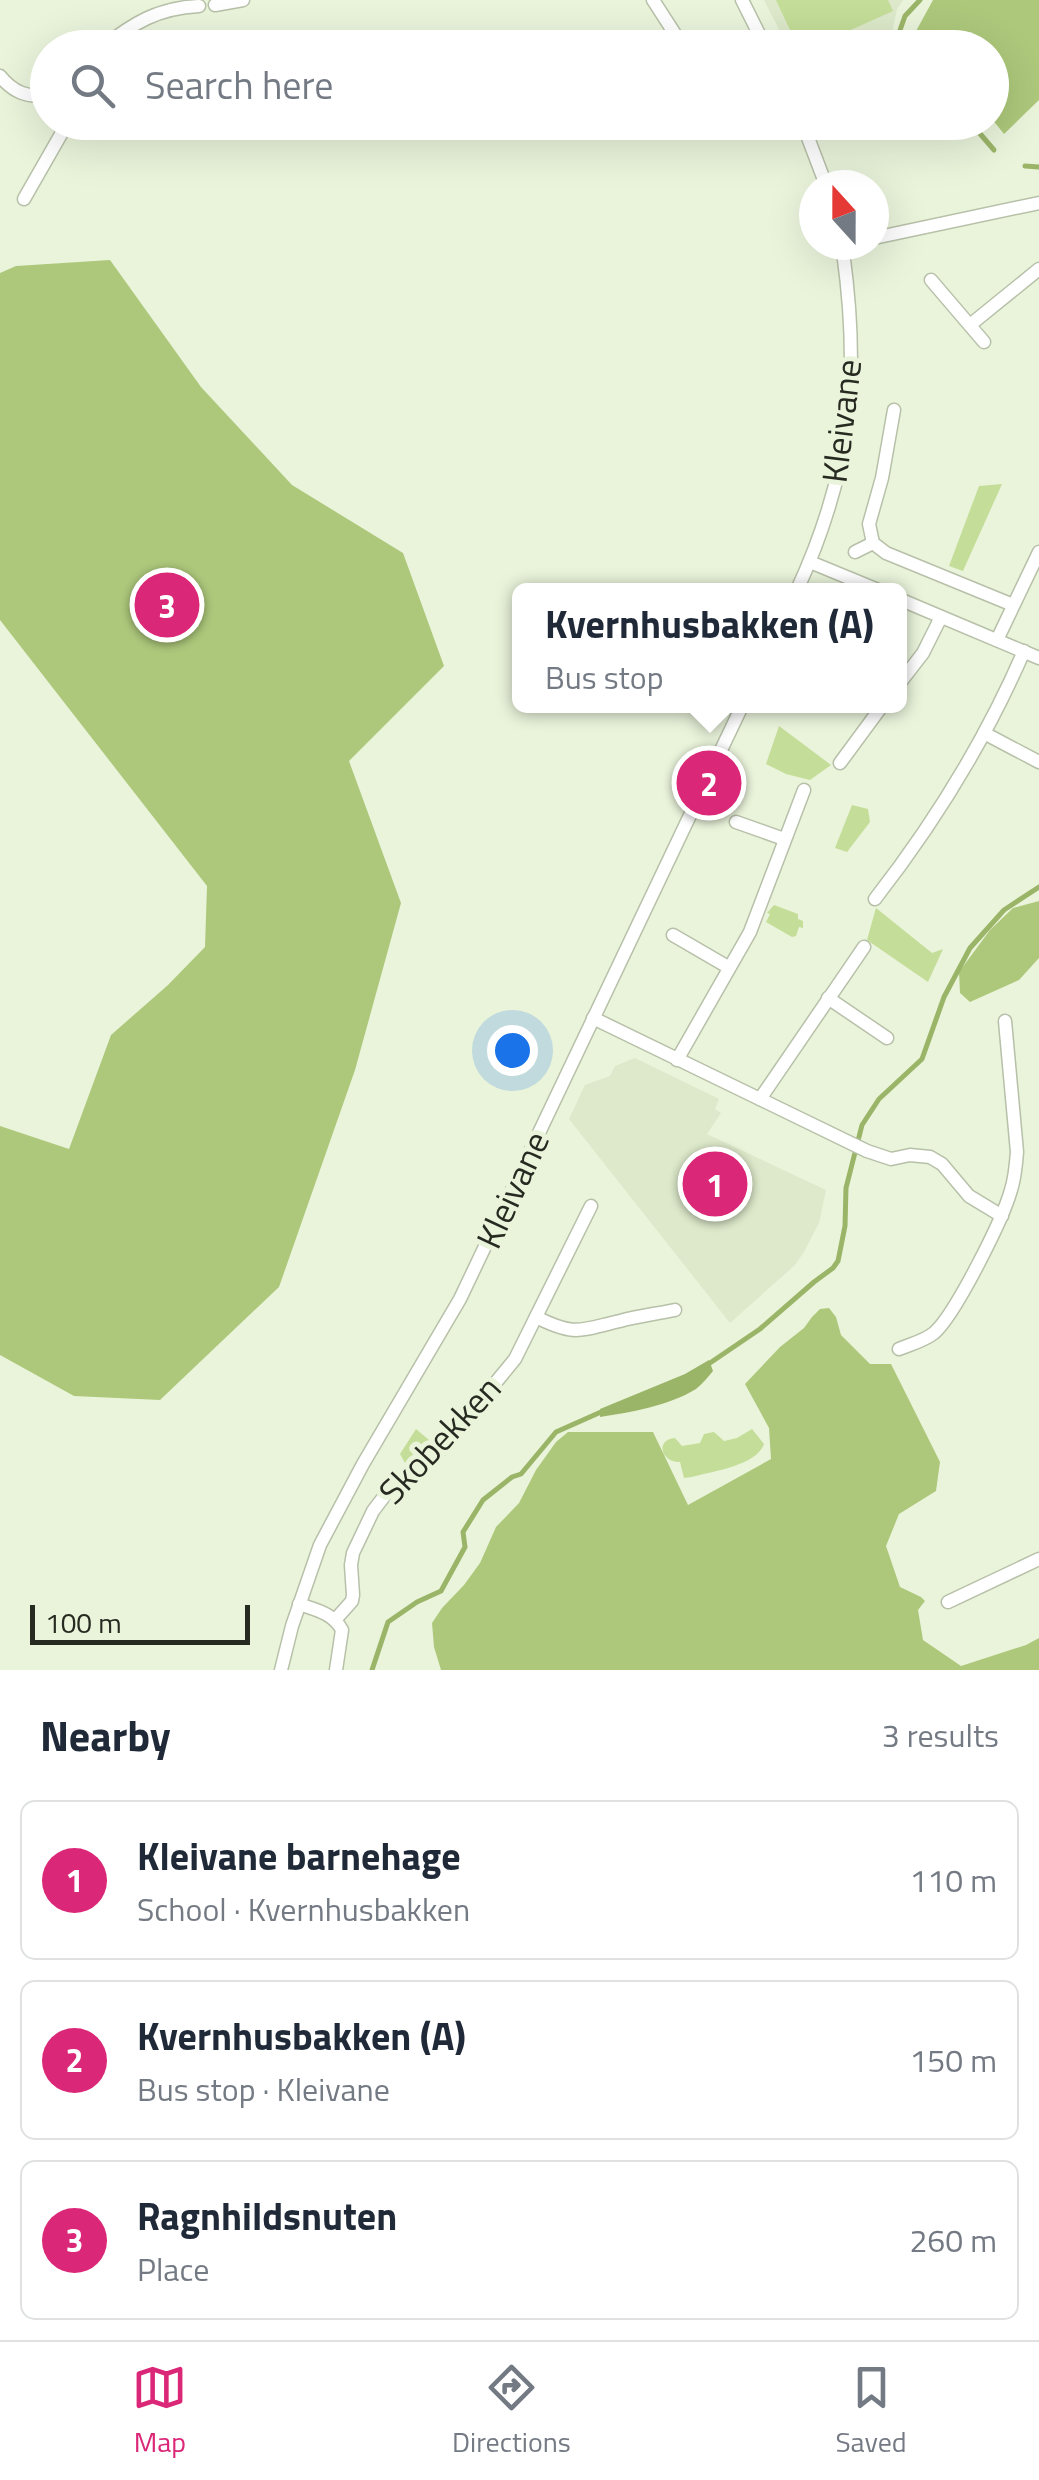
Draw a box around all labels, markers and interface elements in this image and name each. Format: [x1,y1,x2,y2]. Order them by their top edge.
search box [30,30,1009,140]
text: Search here [145,56,333,114]
icon: search [65,58,120,113]
north arrow [799,170,889,260]
street label: Kleivane [807,356,875,486]
pin: 3 [134,568,200,642]
popup [512,583,907,713]
text: Kvernhusbakken (A) [545,595,874,653]
text: Bus stop [545,653,664,701]
pin: 2 [676,746,742,820]
your location [487,1025,538,1076]
street label: Kleivane [461,1122,563,1257]
pin: 1 [682,1146,748,1222]
street label: Skobekken [365,1363,513,1516]
scale bar [30,1600,250,1644]
text: 100 m [45,1601,122,1644]
text: Nearby [40,1703,171,1767]
text: 3 results [882,1711,999,1759]
text: Kleivane barnehage [137,1827,461,1885]
text: 1 [66,1856,83,1904]
text: 110 m [909,1856,997,1904]
text: School · Kvernhusbakken [137,1885,470,1933]
text: Kvernhusbakken (A) [137,2007,466,2065]
text: 2 [66,2036,83,2084]
text: 150 m [909,2036,997,2084]
text: Bus stop · Kleivane [137,2065,390,2113]
text: Ragnhildsnuten [137,2187,397,2245]
text: 3 [66,2216,83,2264]
text: 260 m [909,2216,997,2264]
text: Place [137,2245,209,2293]
tab: Map [132,2360,187,2463]
tab: Directions [452,2360,571,2463]
tab: Saved [835,2360,907,2463]

